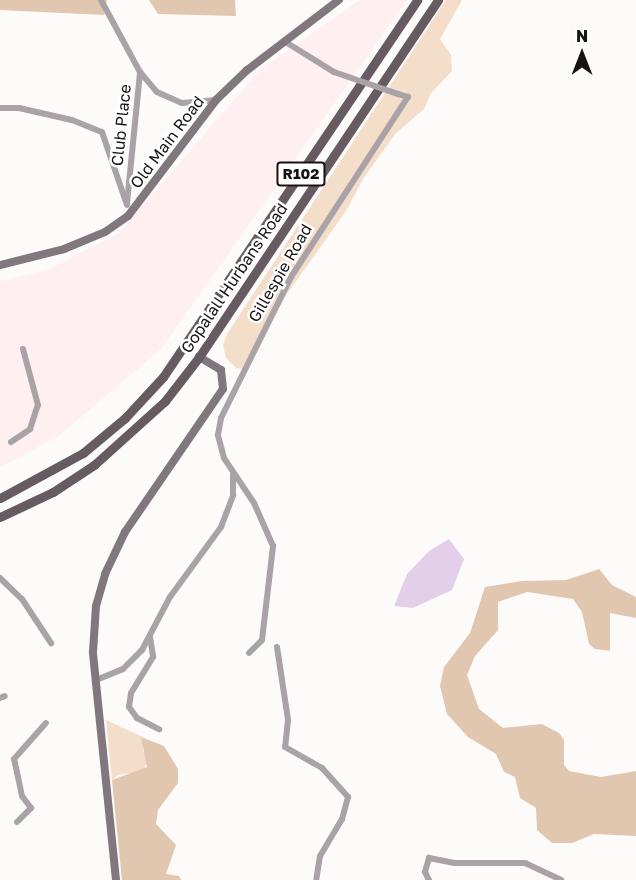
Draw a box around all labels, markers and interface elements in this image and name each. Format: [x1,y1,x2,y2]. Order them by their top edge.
north arrow [552,24,612,84]
text: N [576,26,588,46]
street label: Club Place [107,83,135,167]
street label: Old Main Road [126,92,208,192]
road number: R102 [276,162,326,186]
street label: Gopalall Hurbans Road [177,199,291,357]
street label: Gillespie Road [244,221,316,325]

